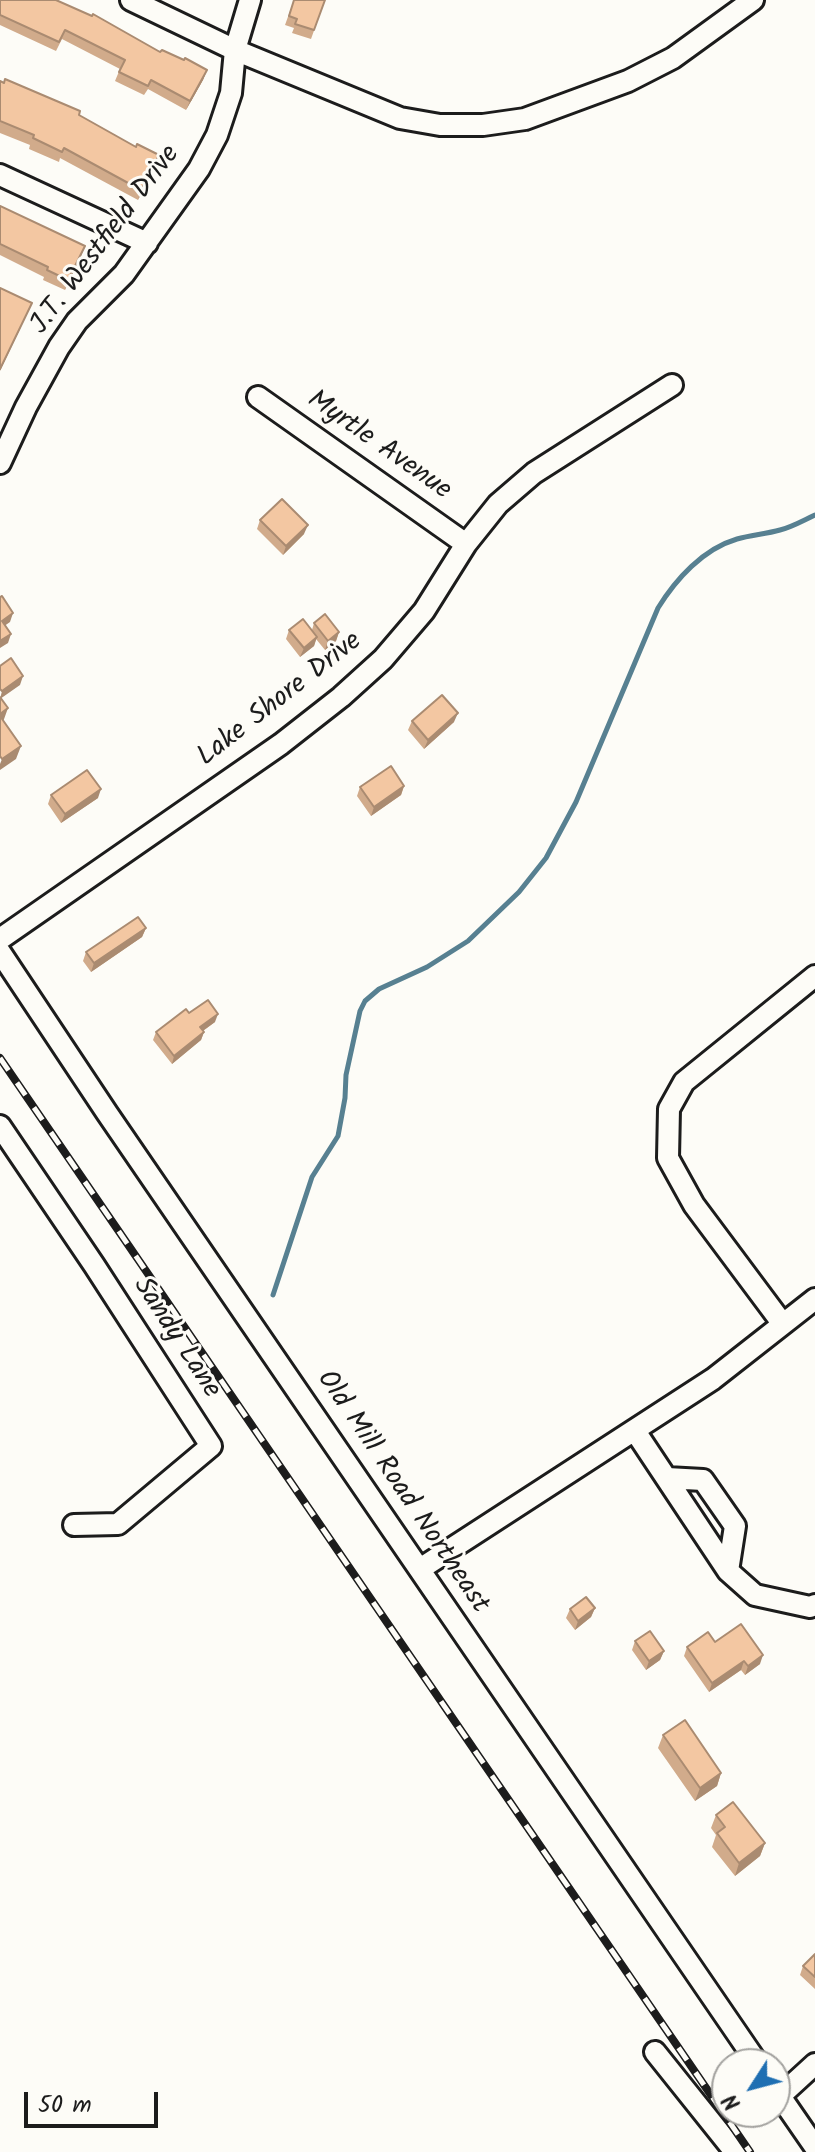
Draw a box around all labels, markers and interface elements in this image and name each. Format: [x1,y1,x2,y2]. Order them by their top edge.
street label: J.T. Westfield Drive [25,140,189,342]
street label: Myrtle Avenue [299,385,457,509]
street label: Lake Shore Drive [192,626,370,776]
street label: Sandy Lane [124,1272,226,1406]
street label: Old Mill Road Northeast [307,1365,495,1621]
north arrow [711,2048,791,2128]
scale bar [28,2076,162,2126]
text: N [715,2085,751,2117]
text: 50 m [38,2086,92,2125]

